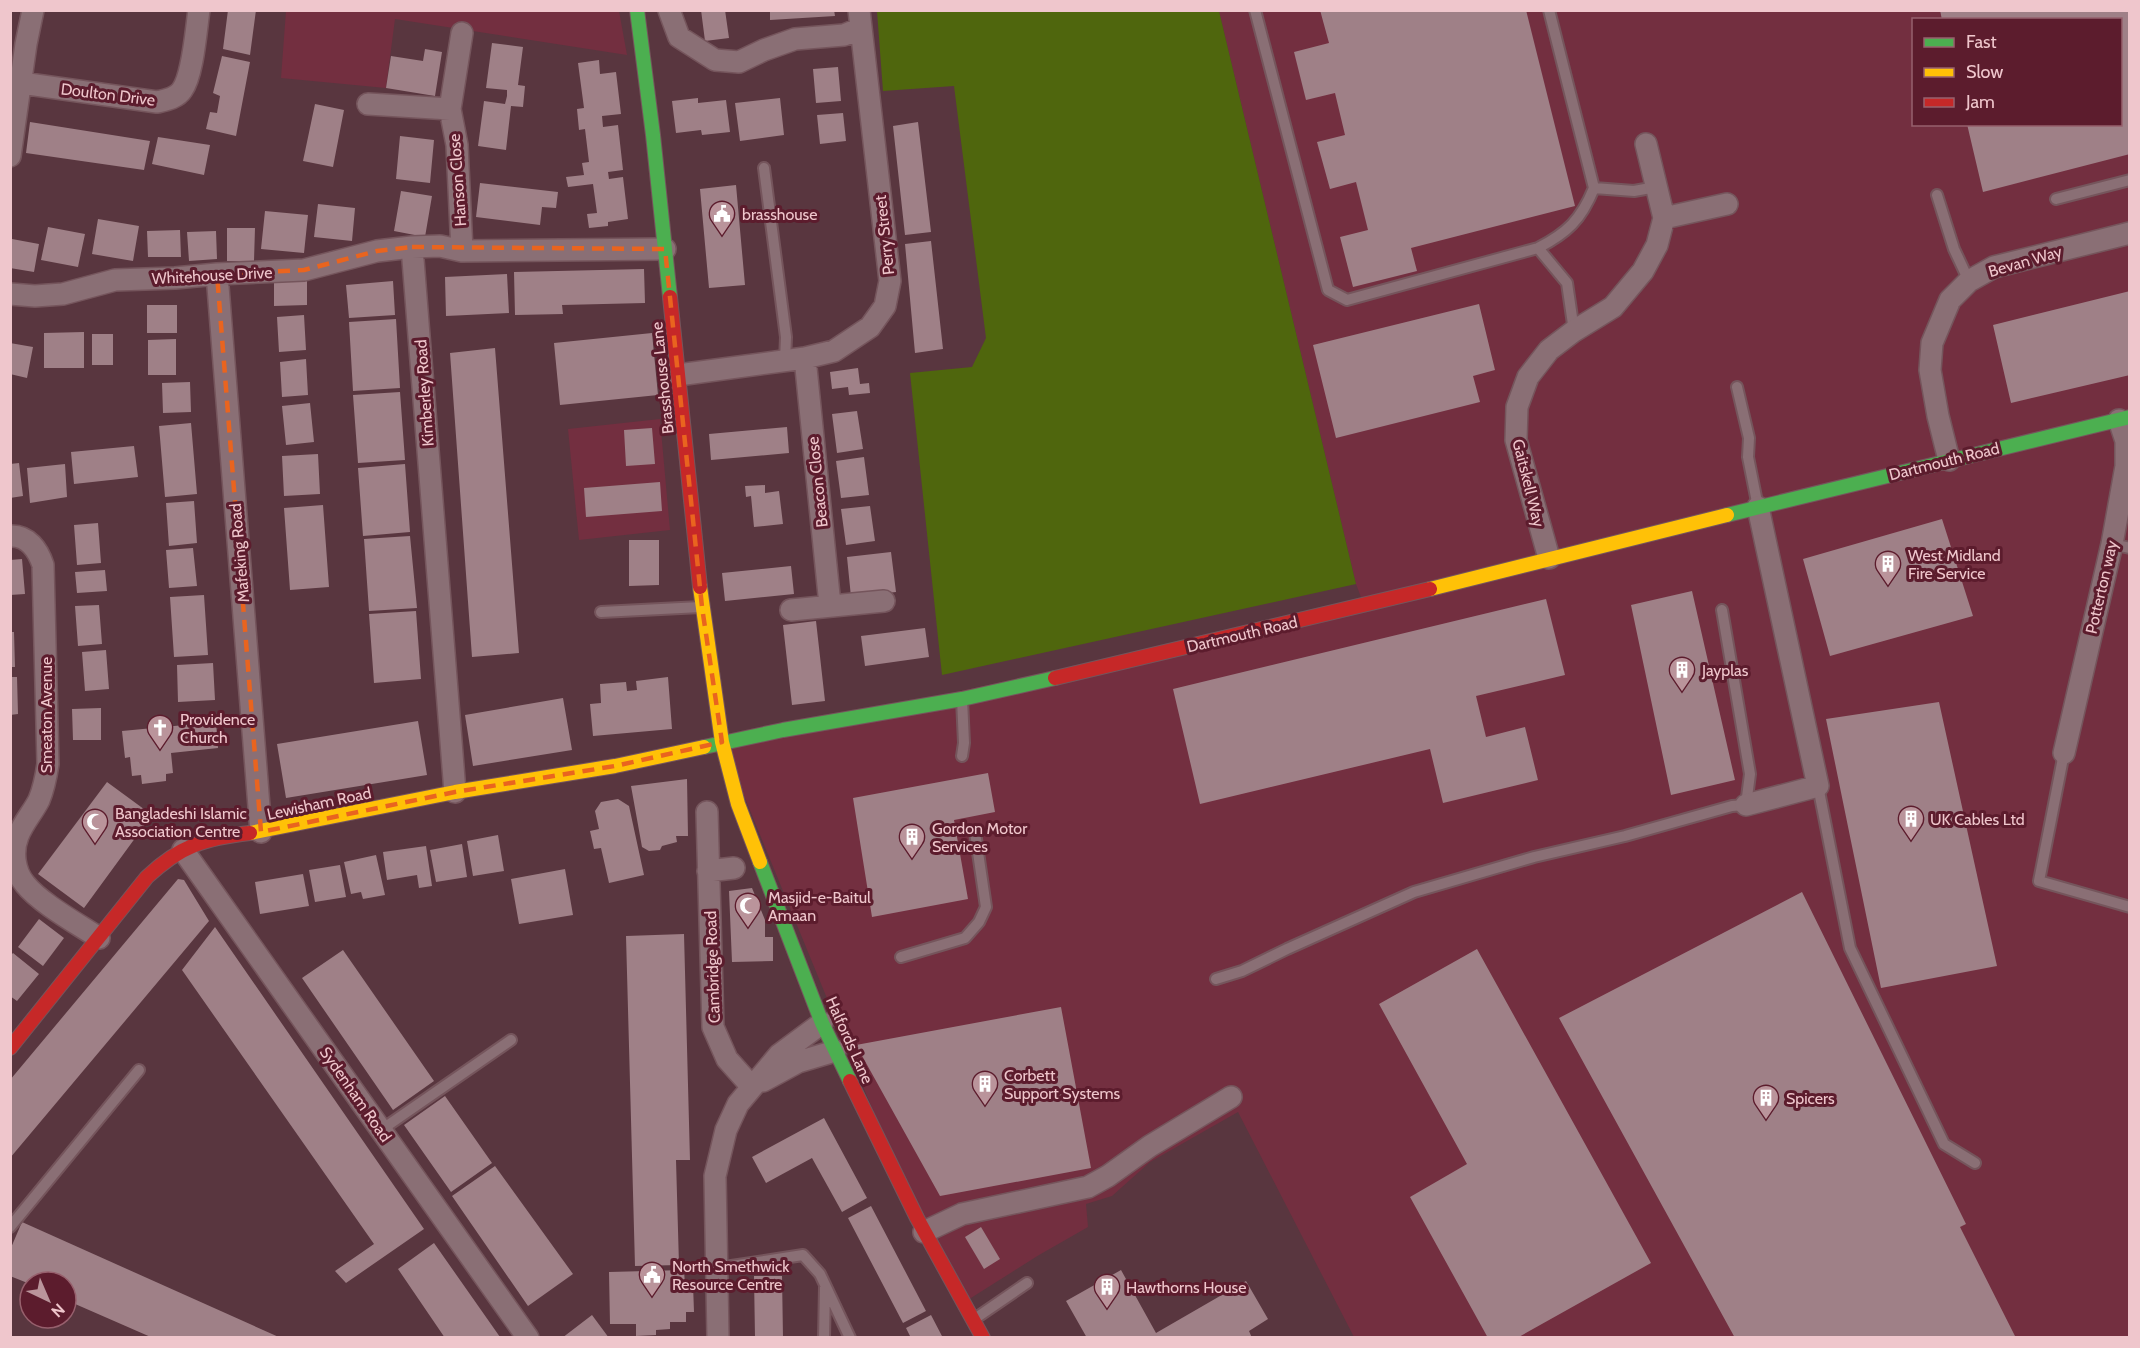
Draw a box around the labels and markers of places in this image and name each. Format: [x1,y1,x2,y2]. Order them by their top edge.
public building icon: brasshouse [707,199,737,237]
place label: brasshouse [742,205,817,224]
place label: West Midland Fire Service [1908,546,2001,583]
building icon: West Midland Fire Service [1873,549,1903,587]
building icon: Jayplas [1667,655,1697,693]
place label: Jayplas [1701,661,1749,680]
place label: Providence Church [180,710,255,747]
church icon: Providence Church [145,713,175,751]
place label: Bangladeshi Islamic Association Centre [115,804,247,841]
building icon: UK Cables Ltd [1896,804,1926,842]
mosque icon: Bangladeshi Islamic Association Centre [80,807,110,845]
place label: UK Cables Ltd [1930,810,2025,829]
place label: Gordon Motor Services [932,819,1028,856]
building icon: Gordon Motor Services [897,822,927,860]
place label: Masjid-e-Baitul Amaan [768,888,871,925]
mosque icon: Masjid-e-Baitul Amaan [733,891,763,929]
place label: Corbett Support Systems [1004,1066,1121,1103]
building icon: Corbett Support Systems [970,1069,1000,1107]
building icon: Spicers [1751,1083,1781,1121]
place label: Spicers [1786,1089,1835,1108]
place label: North Smethwick Resource Centre [672,1257,790,1294]
public building icon: North Smethwick Resource Centre [637,1260,667,1298]
building icon: Hawthorns House [1092,1272,1122,1310]
place label: Hawthorns House [1126,1278,1246,1297]

